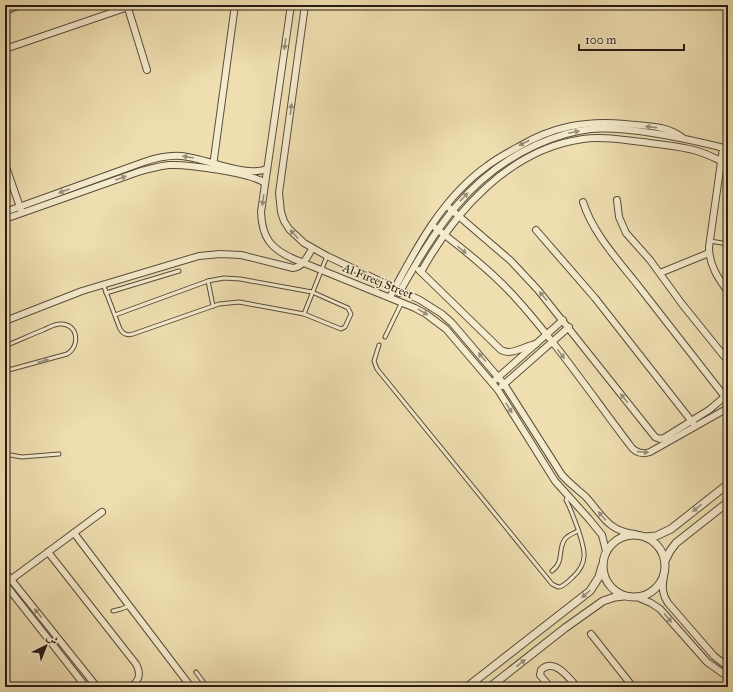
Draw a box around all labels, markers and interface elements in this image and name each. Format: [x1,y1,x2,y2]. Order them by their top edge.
scale bar [579,26,684,52]
text: 100 m [585,33,616,47]
one-way arrow [282,38,288,50]
one-way arrow [288,103,294,115]
one-way arrow [645,123,657,130]
one-way arrow [568,128,580,134]
one-way arrow [519,140,530,146]
one-way arrow [182,154,194,160]
one-way arrow [115,175,127,181]
one-way arrow [58,189,70,195]
one-way arrow [459,192,468,202]
one-way arrow [260,194,266,206]
one-way arrow [289,229,298,239]
one-way arrow [457,245,468,254]
street label: Al Fireej Street [340,260,416,302]
one-way arrow [539,291,548,302]
one-way arrow [417,309,429,316]
one-way arrow [557,349,565,360]
one-way arrow [477,352,486,362]
one-way arrow [37,358,49,364]
one-way arrow [620,392,628,403]
one-way arrow [505,403,513,413]
one-way arrow [636,448,649,455]
one-way arrow [692,504,703,513]
one-way arrow [597,511,606,521]
one-way arrow [581,589,590,598]
one-way arrow [33,607,42,618]
one-way arrow [664,613,673,624]
north arrow [26,626,66,666]
text: ش [44,631,61,648]
one-way arrow [515,659,526,667]

